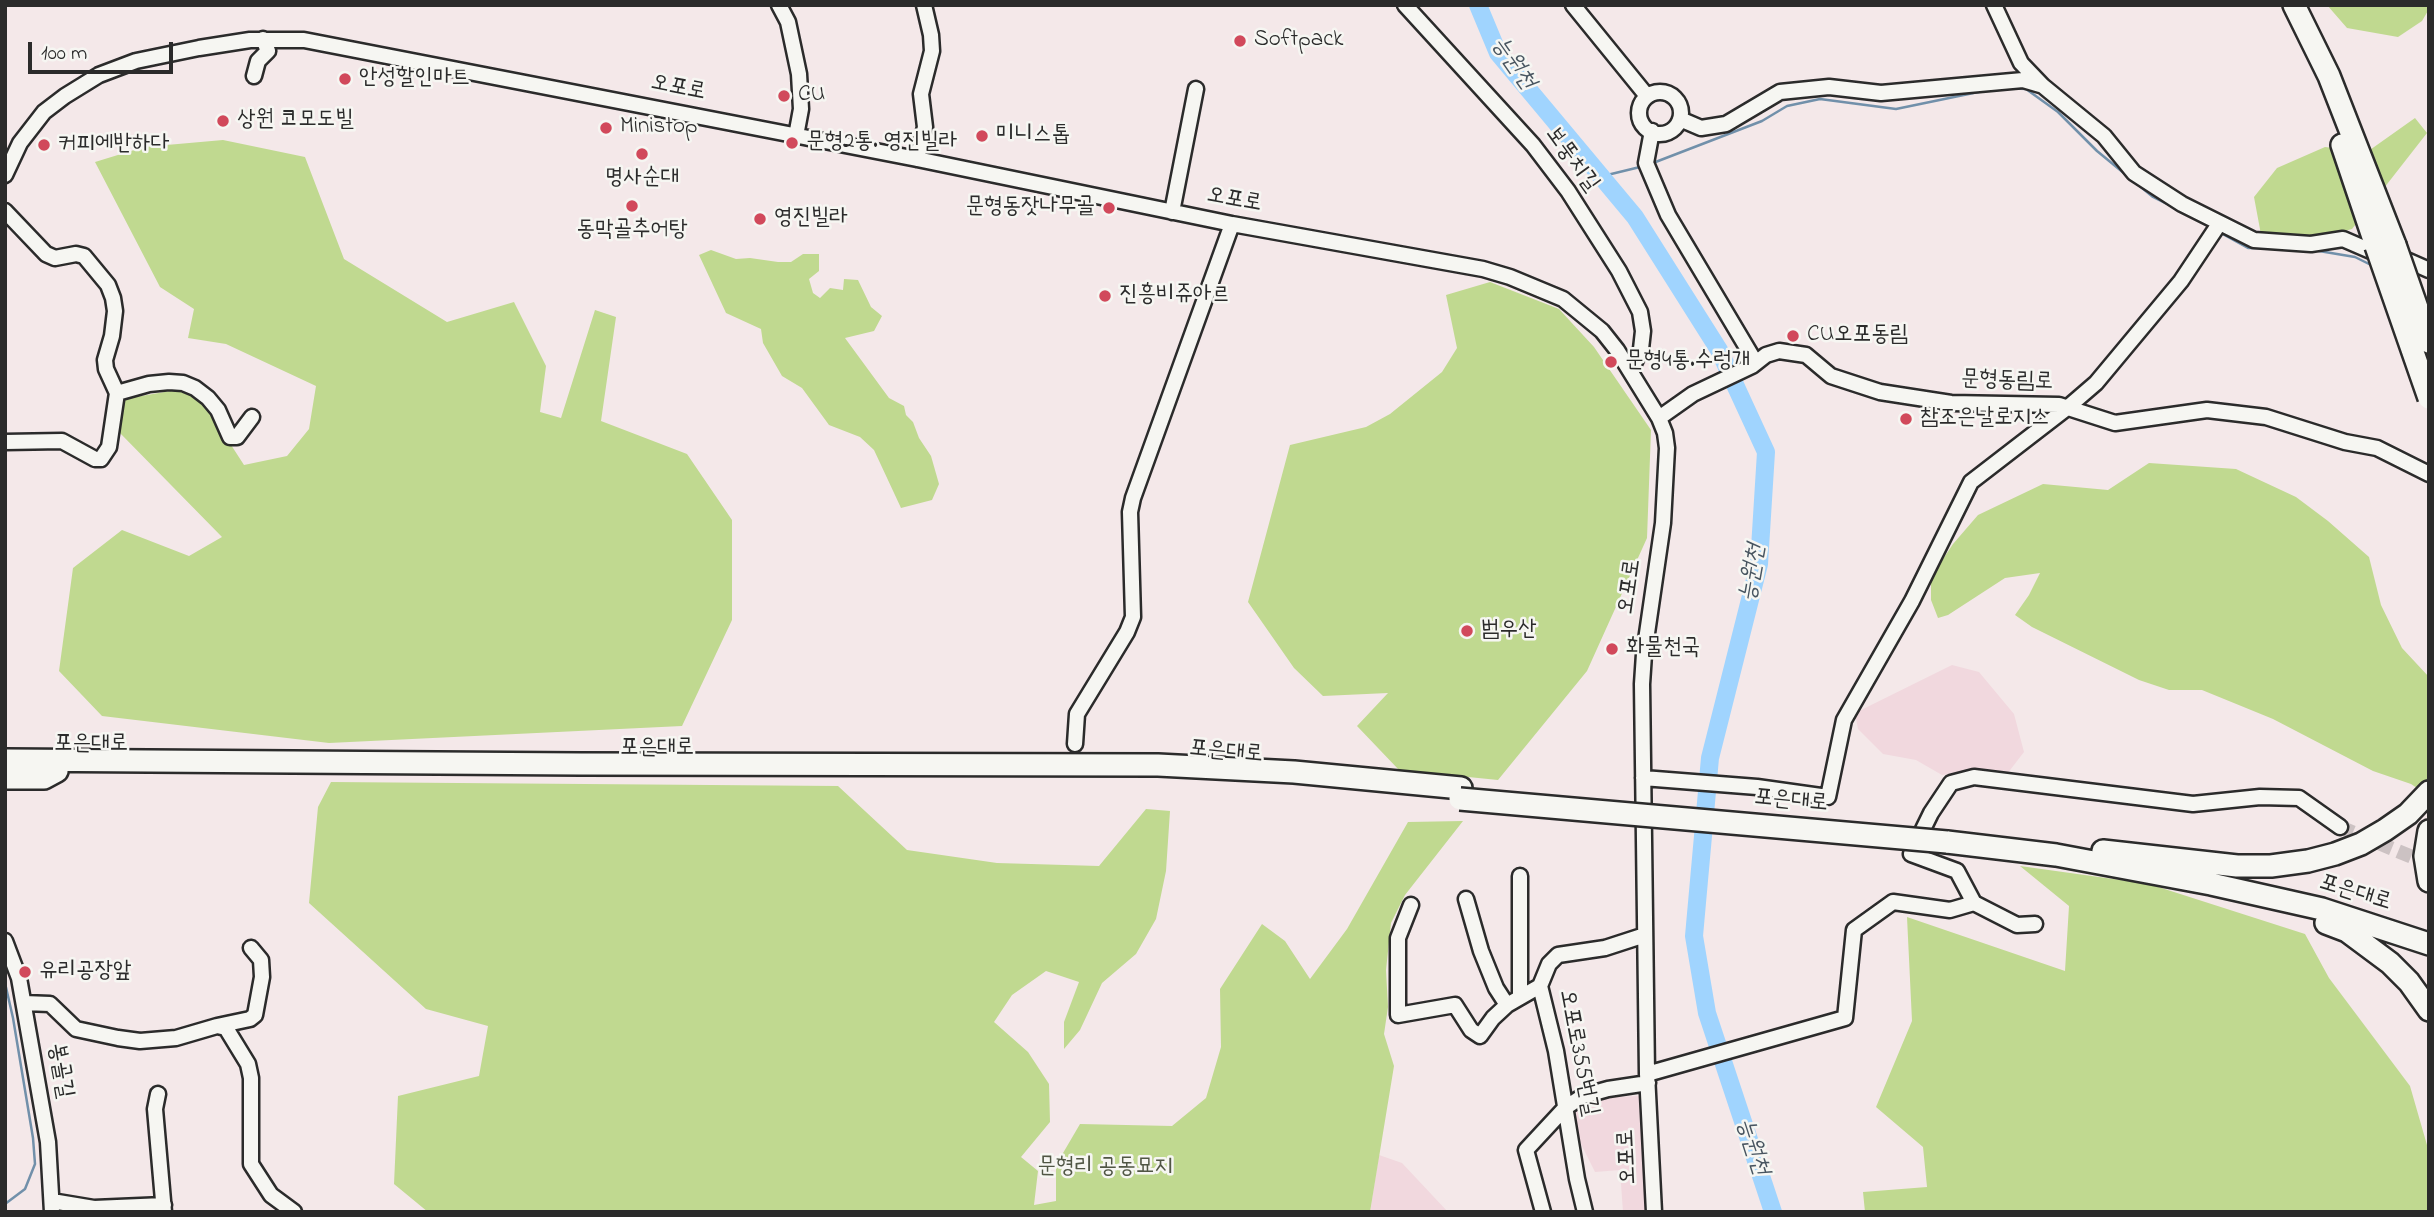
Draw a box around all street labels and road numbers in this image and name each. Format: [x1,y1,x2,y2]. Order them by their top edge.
street label: 오포로 [648,70,708,108]
street label: 보뚱치길 [1538,122,1604,198]
street label: 오포로 [1204,183,1264,219]
street label: 문형동림로 [1960,367,2054,397]
street label: 오포로 [1613,558,1649,616]
street label: 포은대로 [54,731,128,759]
street label: 포은대로 [620,735,694,763]
street label: 포은대로 [1188,736,1264,770]
street label: 포은대로 [1753,785,1829,819]
street label: 포은대로 [2316,870,2394,918]
street label: 오포로355번길 [1551,987,1603,1119]
street label: 봉골길 [41,1041,77,1101]
street label: 오포로 [1614,1129,1644,1185]

